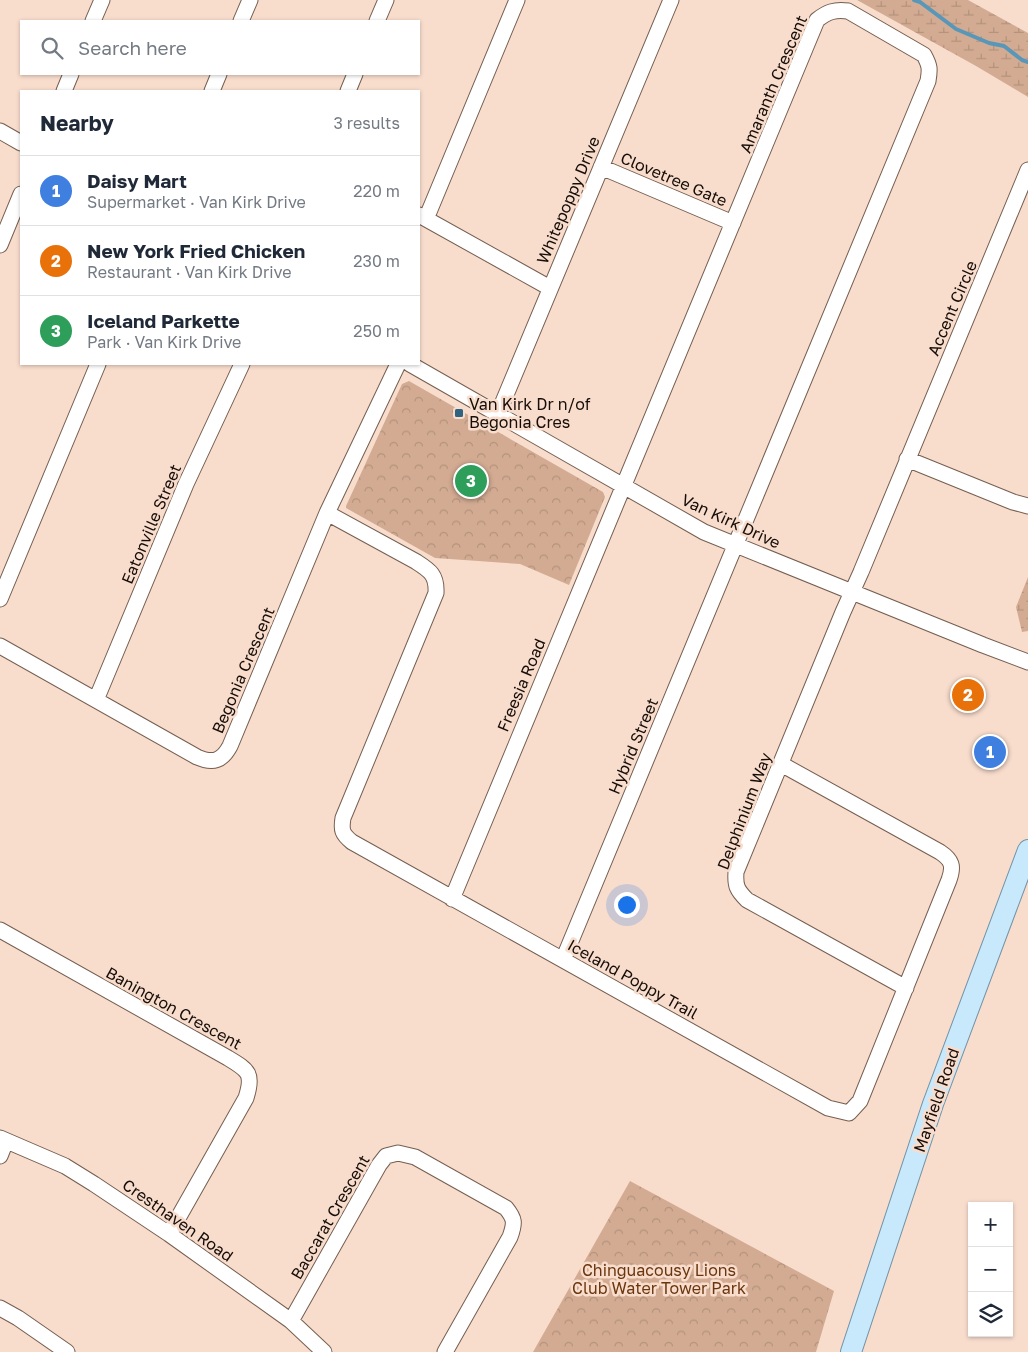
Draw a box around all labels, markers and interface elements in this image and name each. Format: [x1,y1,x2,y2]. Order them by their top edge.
street label: Amaranth Crescent [735,12,811,156]
search box [20,20,420,75]
icon: search [38,34,66,62]
text: Search here [78,36,187,59]
text: Nearby [40,110,114,136]
text: 3 results [333,113,400,133]
street label: Whitepoppy Drive [532,133,604,267]
street label: Clovetree Gate [618,148,730,210]
text: Daisy Mart [87,169,187,192]
text: 1 [52,181,60,201]
text: 220 m [353,181,400,201]
text: Supermarket · Van Kirk Drive [87,192,306,212]
text: New York Fried Chicken [87,239,305,262]
text: 2 [51,251,61,271]
text: 230 m [353,251,400,271]
street label: Accent Circle [923,257,981,359]
text: Restaurant · Van Kirk Drive [87,262,292,282]
text: Iceland Parkette [87,309,240,332]
text: 3 [51,321,61,341]
text: 250 m [353,321,400,341]
text: Park · Van Kirk Drive [87,332,241,352]
place label: Van Kirk Dr n/of Begonia Cres [469,394,591,432]
marker: Van Kirk Dr n/of Begonia Cres [453,407,465,419]
street label: Eatonville Street [117,461,185,587]
pin: 3 [455,462,487,500]
street label: Van Kirk Drive [678,489,784,553]
street label: Begonia Crescent [207,604,279,736]
street label: Freesia Road [492,635,550,735]
pin: 2 [952,676,984,714]
street label: Hybrid Street [604,695,662,797]
pin: 1 [974,733,1006,771]
street label: Delphinium Way [712,750,776,872]
your location [614,892,640,918]
street label: Iceland Poppy Trail [564,935,702,1023]
street label: Banington Crescent [103,962,245,1054]
street label: Mayfield Road [909,1045,963,1155]
street label: Baccarat Crescent [286,1151,374,1283]
street label: Cresthaven Road [119,1174,237,1266]
map controls [968,1202,1013,1337]
button: + [968,1202,1013,1247]
button: − [968,1247,1013,1292]
park label: Chinguacousy Lions Club Water Tower Park [572,1260,746,1298]
button: layers [968,1292,1013,1337]

